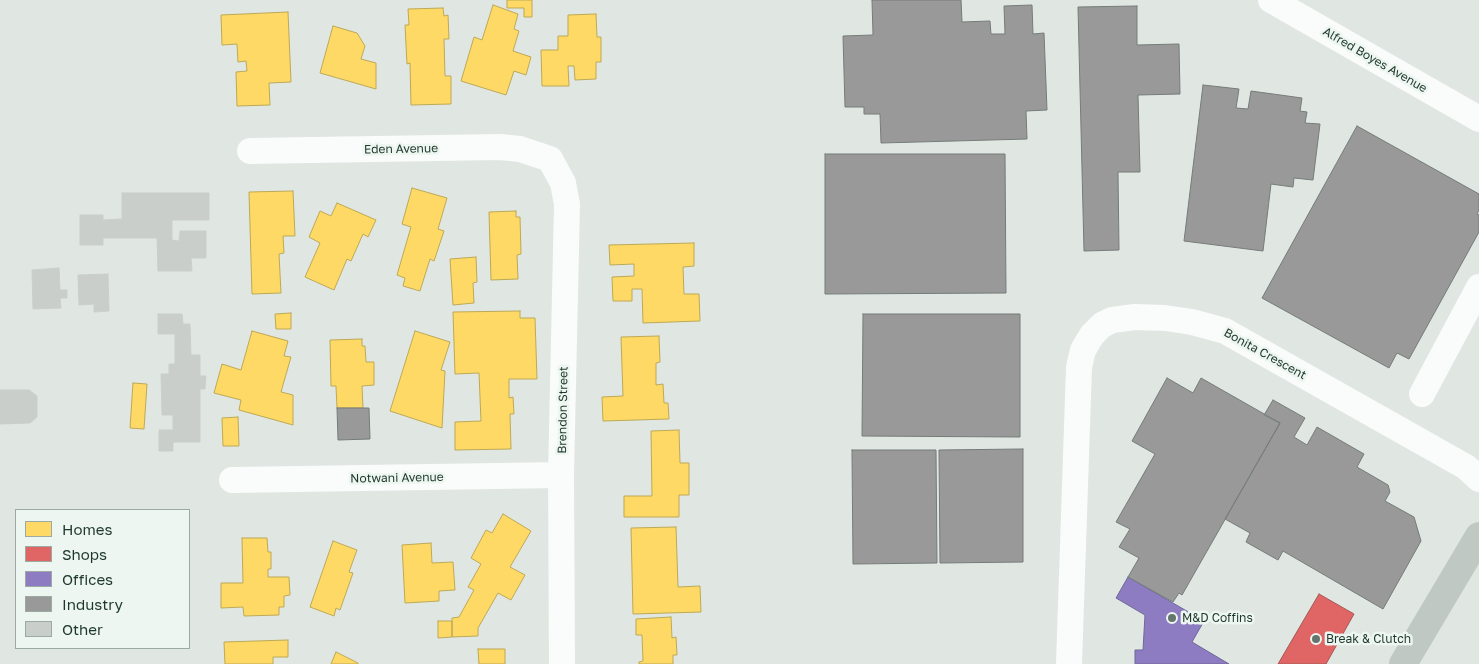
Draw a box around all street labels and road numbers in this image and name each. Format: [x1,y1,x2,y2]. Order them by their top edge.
street label: Alfred Boyes Avenue [1320,24,1430,96]
street label: Eden Avenue [364,141,438,157]
street label: Bonita Crescent [1221,325,1309,383]
street label: Brendon Street [555,366,571,454]
street label: Notwani Avenue [350,470,444,486]

